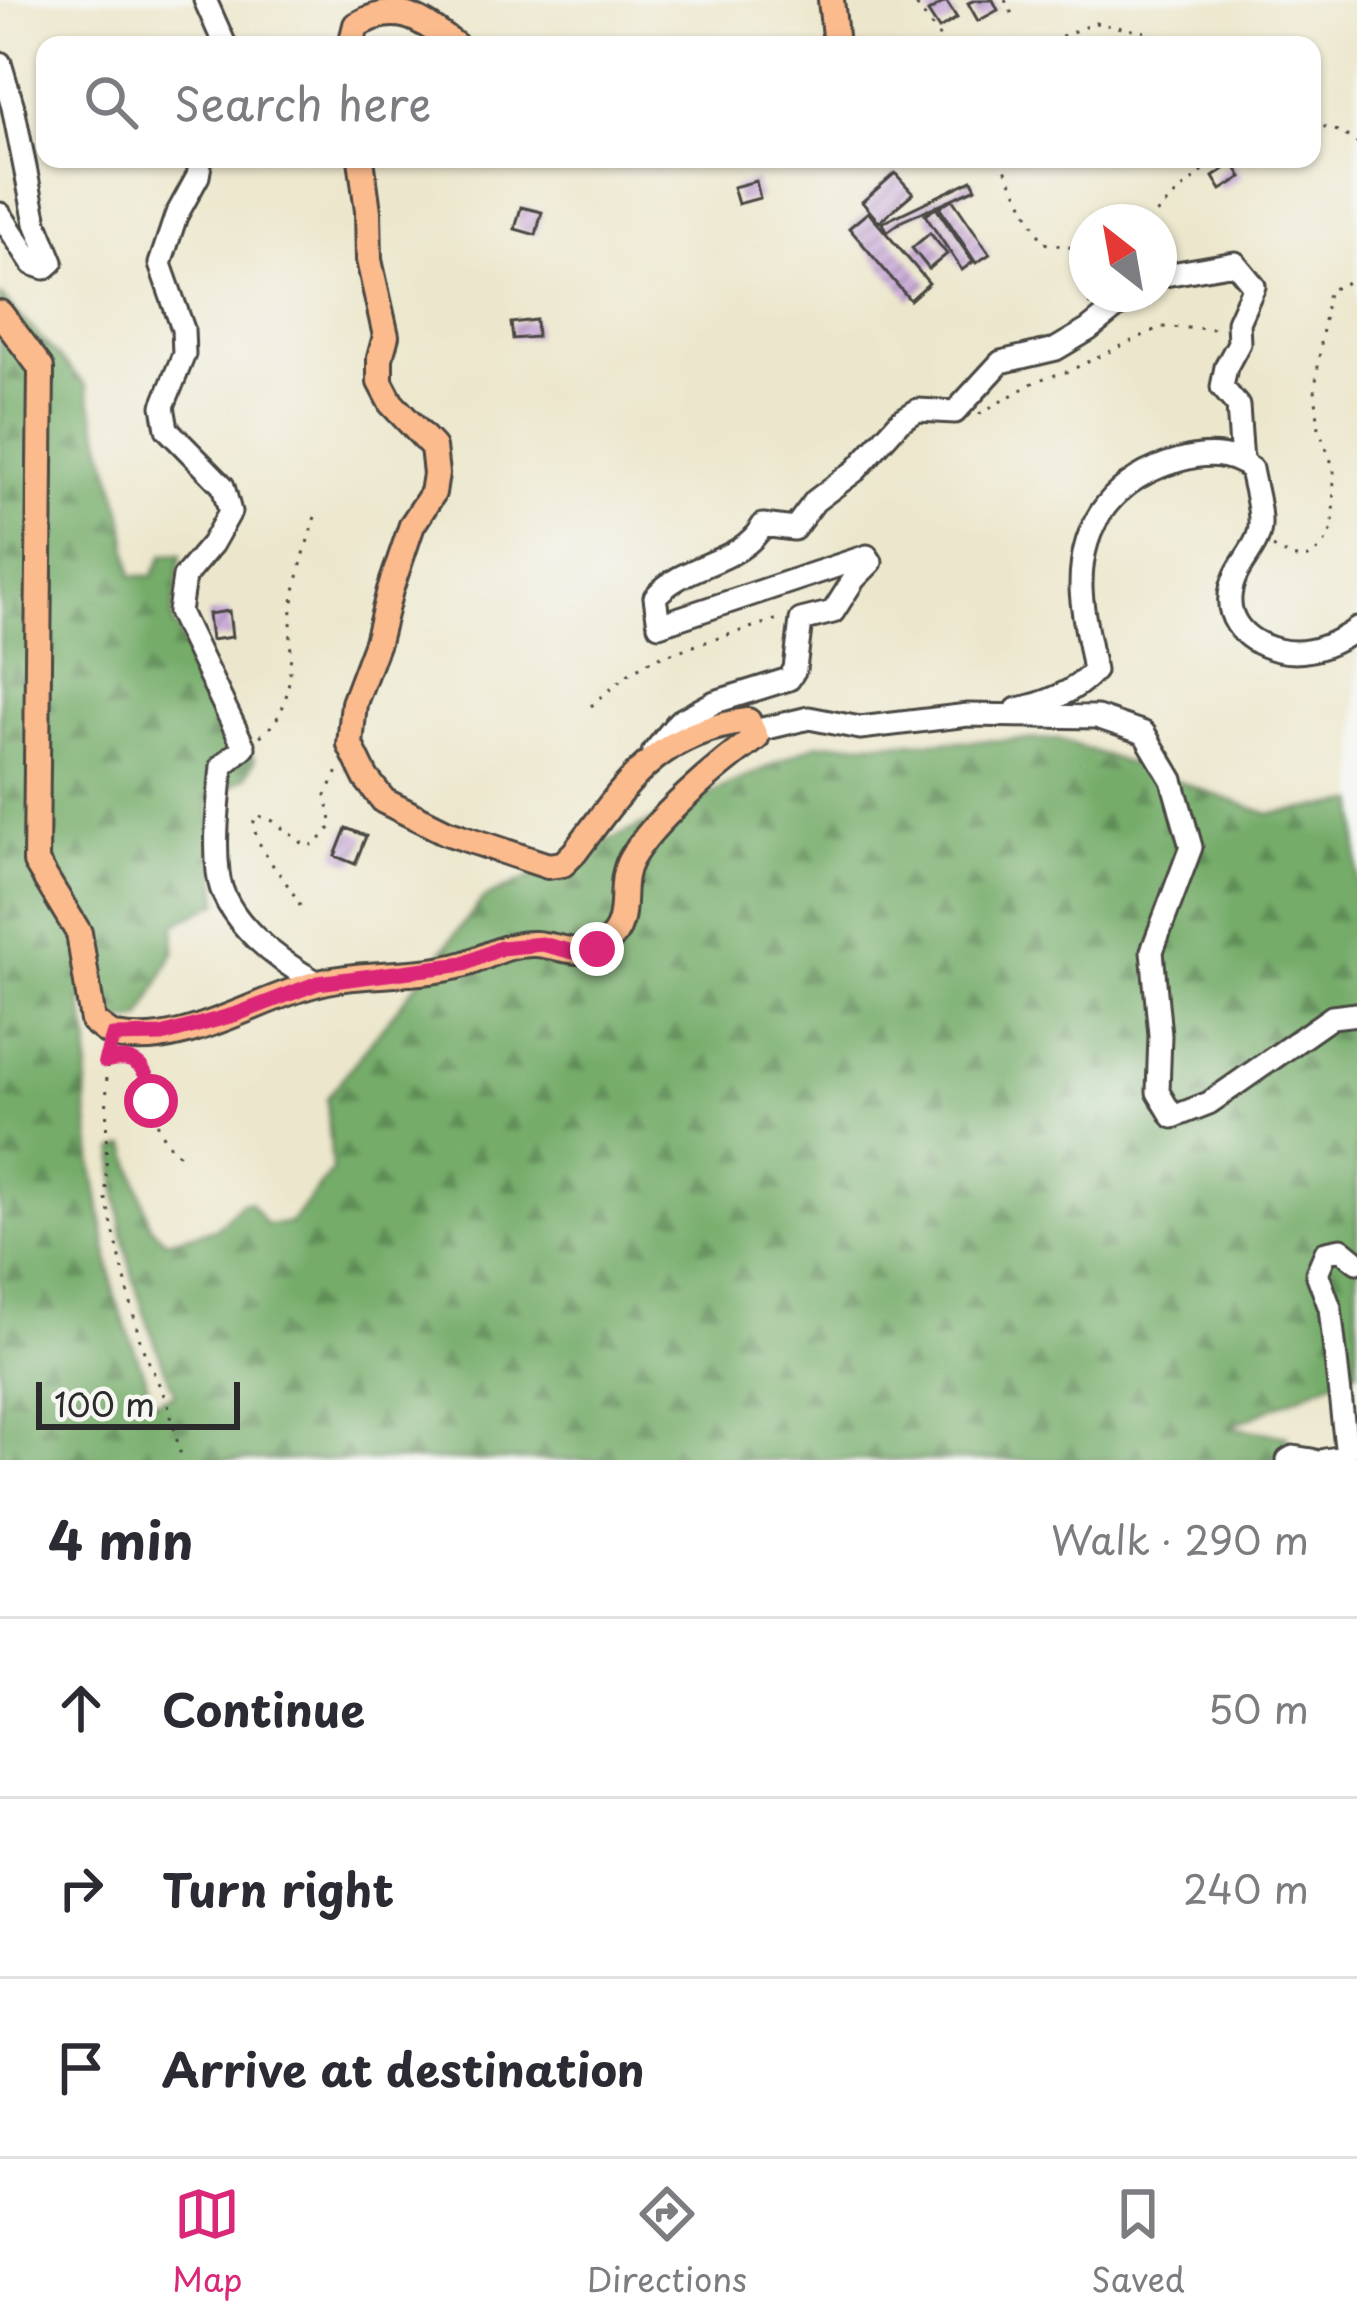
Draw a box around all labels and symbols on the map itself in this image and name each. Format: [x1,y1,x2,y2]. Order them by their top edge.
north arrow [1069,204,1177,312]
route end [570,922,624,976]
route start [124,1074,178,1128]
scale bar [36,1376,240,1429]

